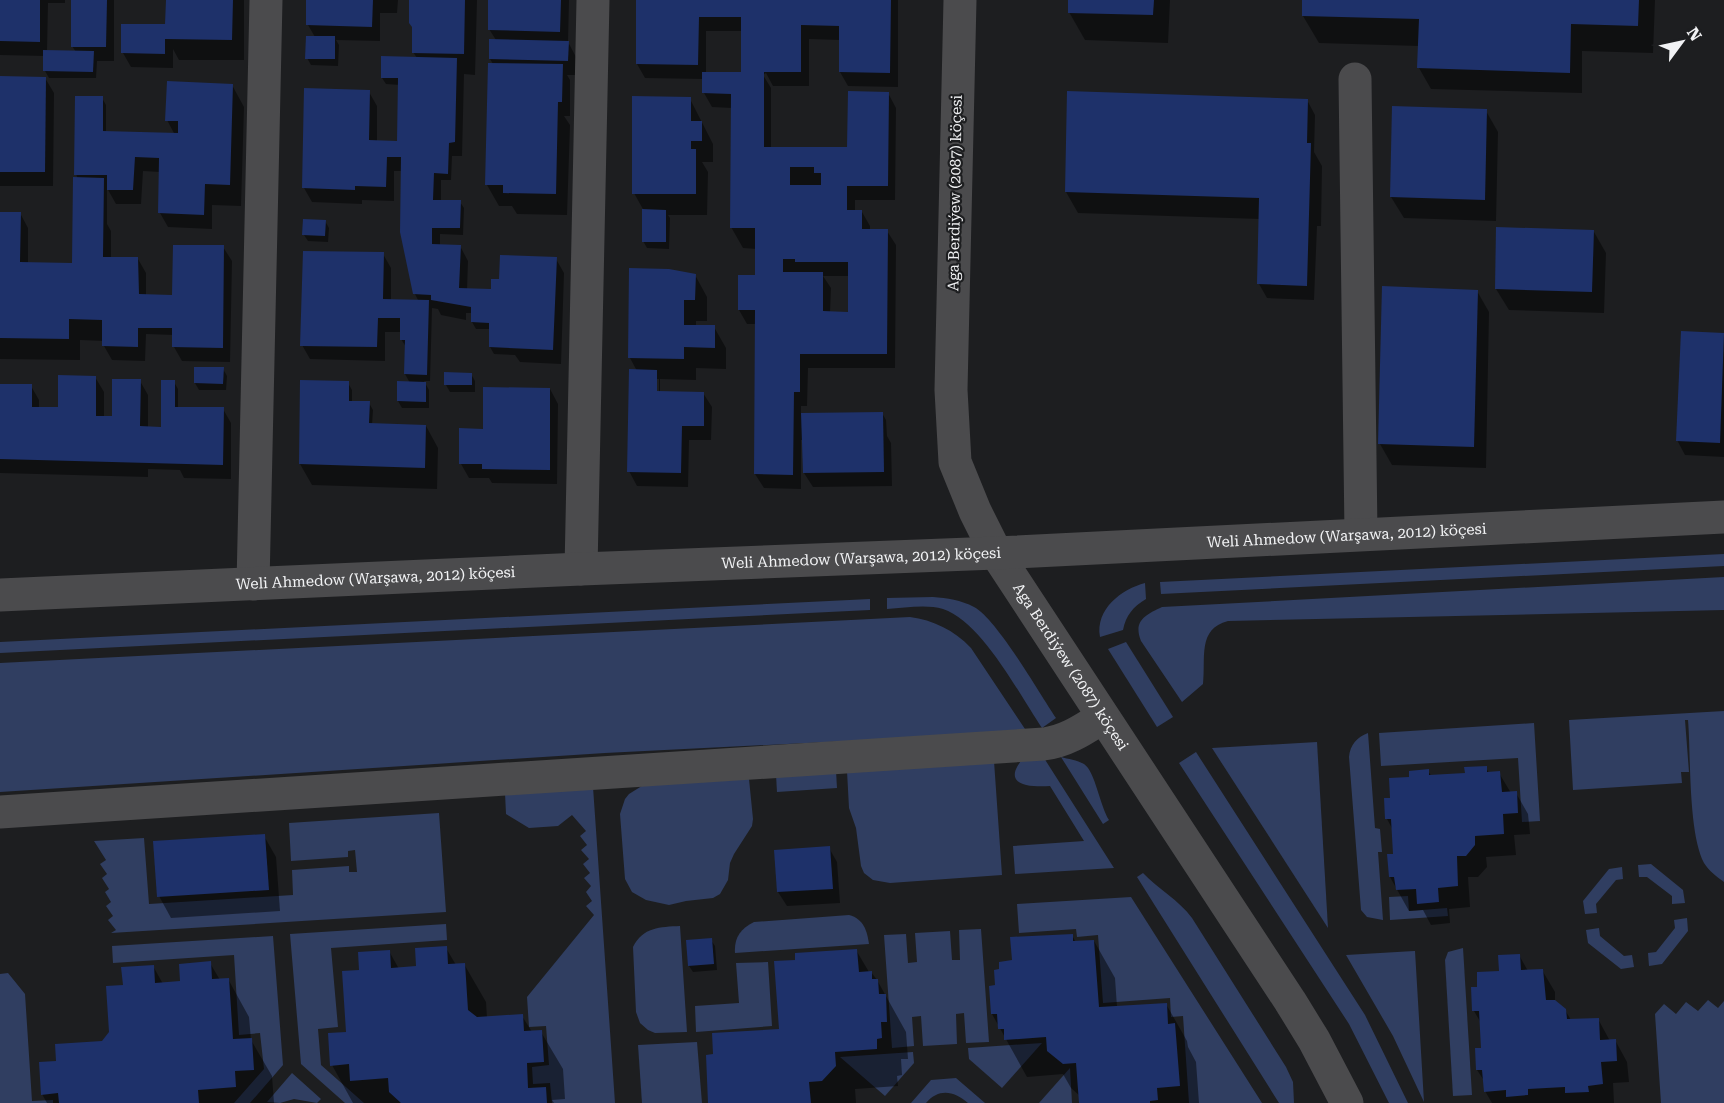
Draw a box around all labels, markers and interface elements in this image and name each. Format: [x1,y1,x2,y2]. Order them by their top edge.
north arrow [1652,12,1712,72]
text: N [1683,24,1705,44]
street label: Aga Berdiýew (2087) köçesi [944,94,966,291]
street label: Weli Ahmedow (Warşawa, 2012) köçesi [1206,520,1487,552]
street label: Weli Ahmedow (Warşawa, 2012) köçesi [721,544,1002,573]
street label: Weli Ahmedow (Warşawa, 2012) köçesi [235,563,516,593]
street label: Aga Berdiýew (2087) köçesi [1009,579,1132,754]

